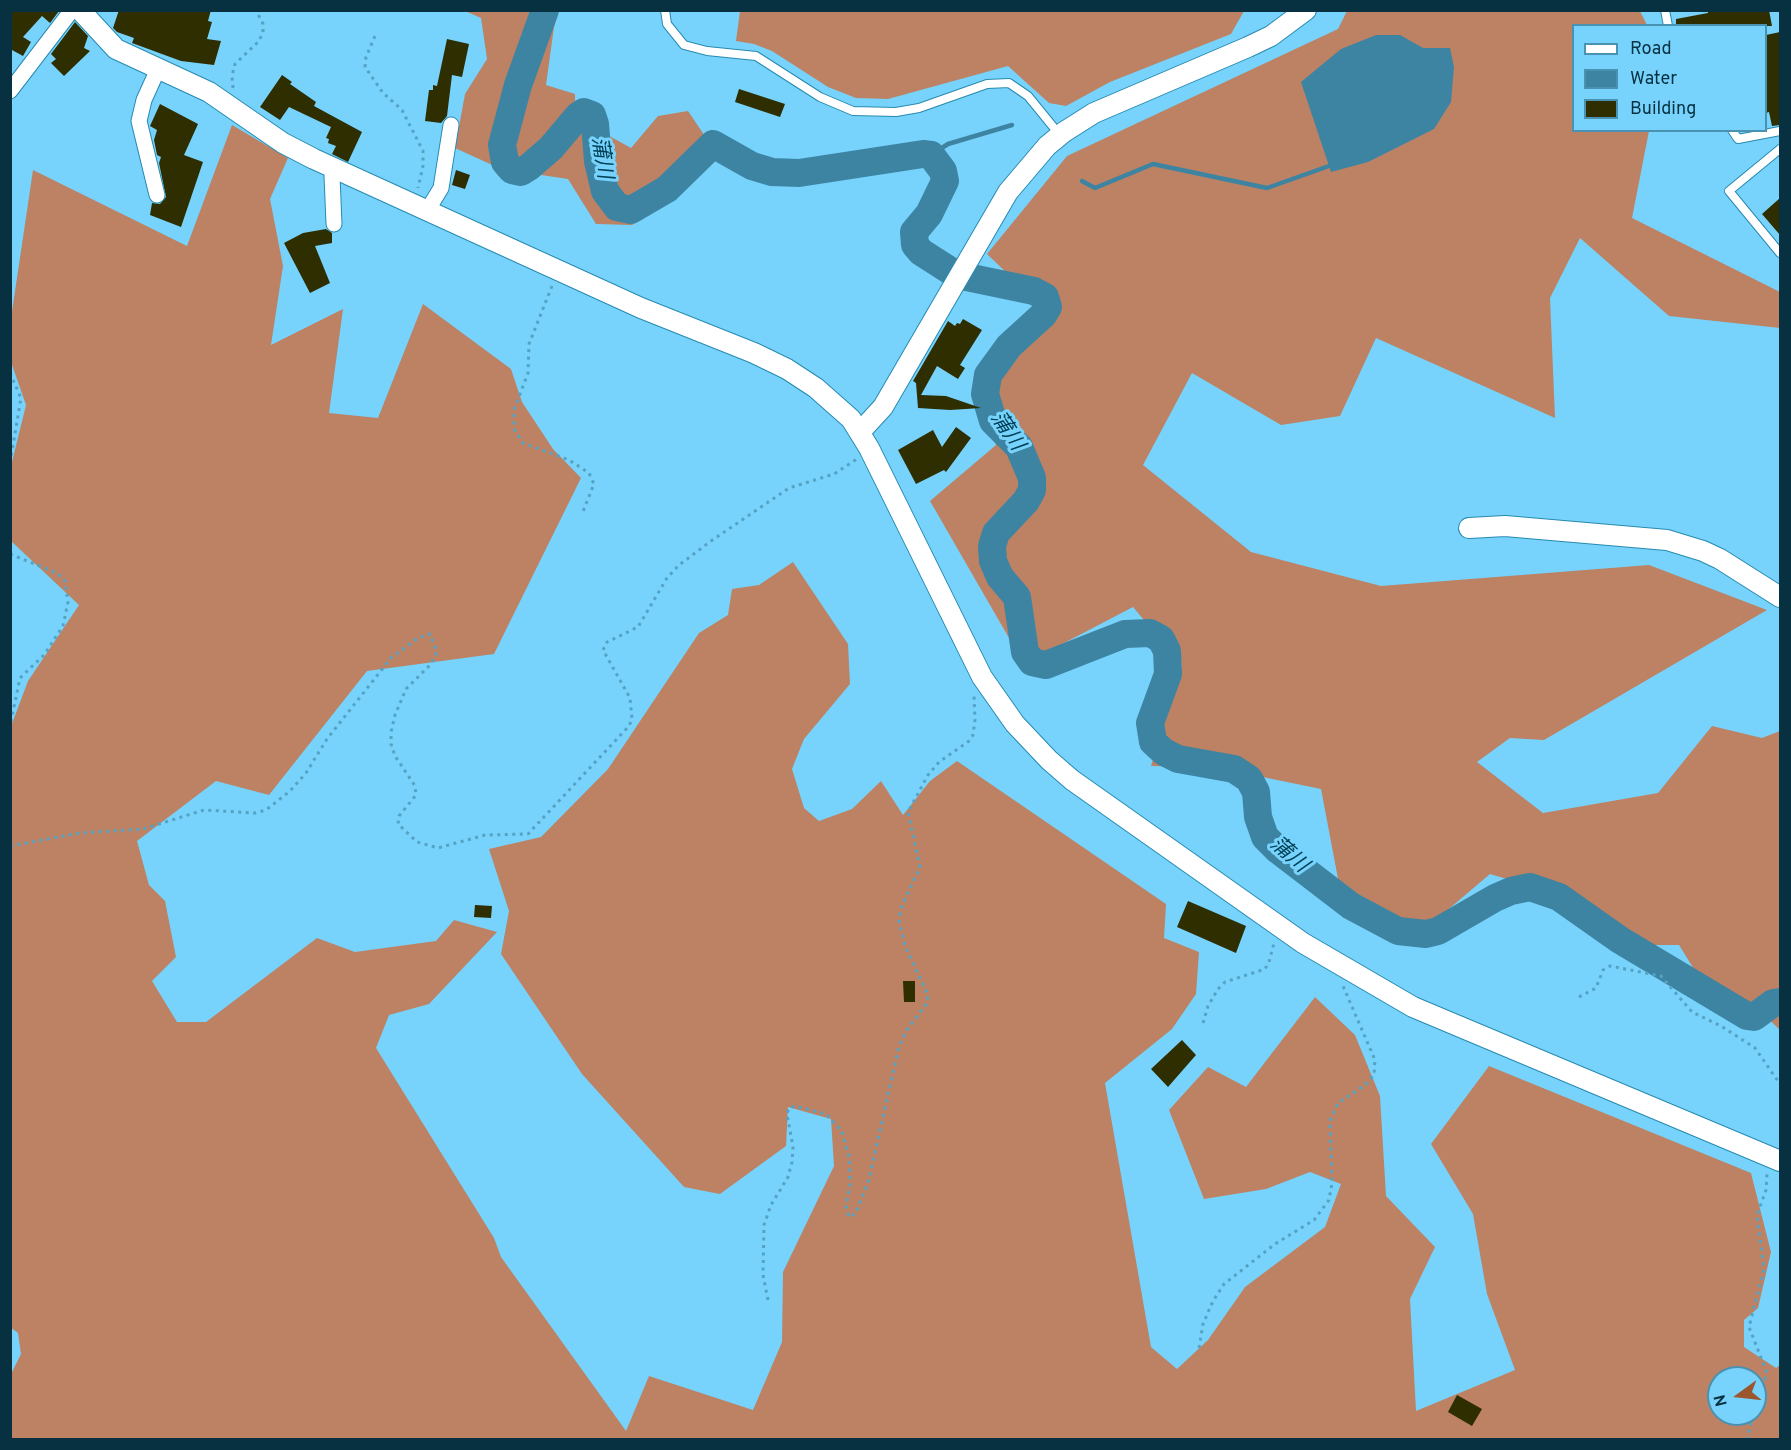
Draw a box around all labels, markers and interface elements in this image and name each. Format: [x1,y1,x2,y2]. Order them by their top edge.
legend [1572,24,1767,132]
text: Road [1630,38,1672,61]
text: Water [1630,68,1677,91]
text: Building [1630,98,1696,121]
water label: 蒲川 [584,135,616,181]
water label: 蒲川 [984,408,1028,456]
water label: 蒲川 [1264,833,1312,879]
north arrow [1707,1366,1767,1426]
text: N [1710,1392,1733,1408]

